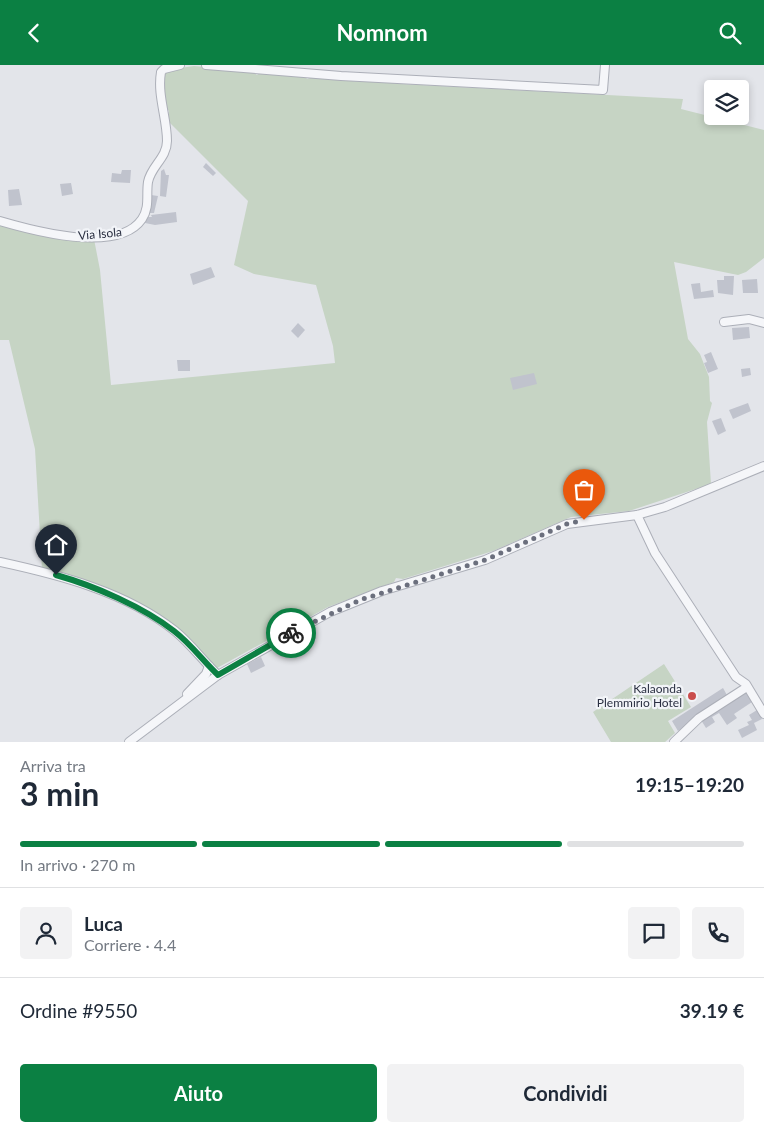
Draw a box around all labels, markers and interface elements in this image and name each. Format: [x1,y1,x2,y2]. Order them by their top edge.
icon: back [20,19,48,47]
text: Nomnom [336,19,428,46]
icon: search [716,19,744,47]
map controls [704,80,749,125]
button: layers [704,80,749,125]
street label: Via Isola [77,224,123,243]
pin [563,469,605,520]
icon: bag [570,476,598,504]
pin [35,524,77,575]
icon: home [42,531,70,559]
courier [266,608,316,658]
icon: bike [277,619,305,647]
place label: Kalaonda Plemmirio Hotel [597,681,682,710]
marker: Kalaonda Plemmirio Hotel [686,690,698,702]
text: Arriva tra [20,756,86,775]
text: 19:15–19:20 [635,773,744,796]
text: 3 min [20,774,99,813]
text: In arrivo · 270 m [20,855,135,874]
button: person [20,907,72,959]
button: chat [628,907,680,959]
button: phone [692,907,744,959]
text: Luca [84,912,123,935]
text: Corriere · 4.4 [84,935,176,954]
text: Ordine #9550 [20,999,137,1022]
text: 39.19 € [680,999,744,1022]
button: Aiuto [20,1064,377,1122]
button: Condividi [387,1064,744,1122]

